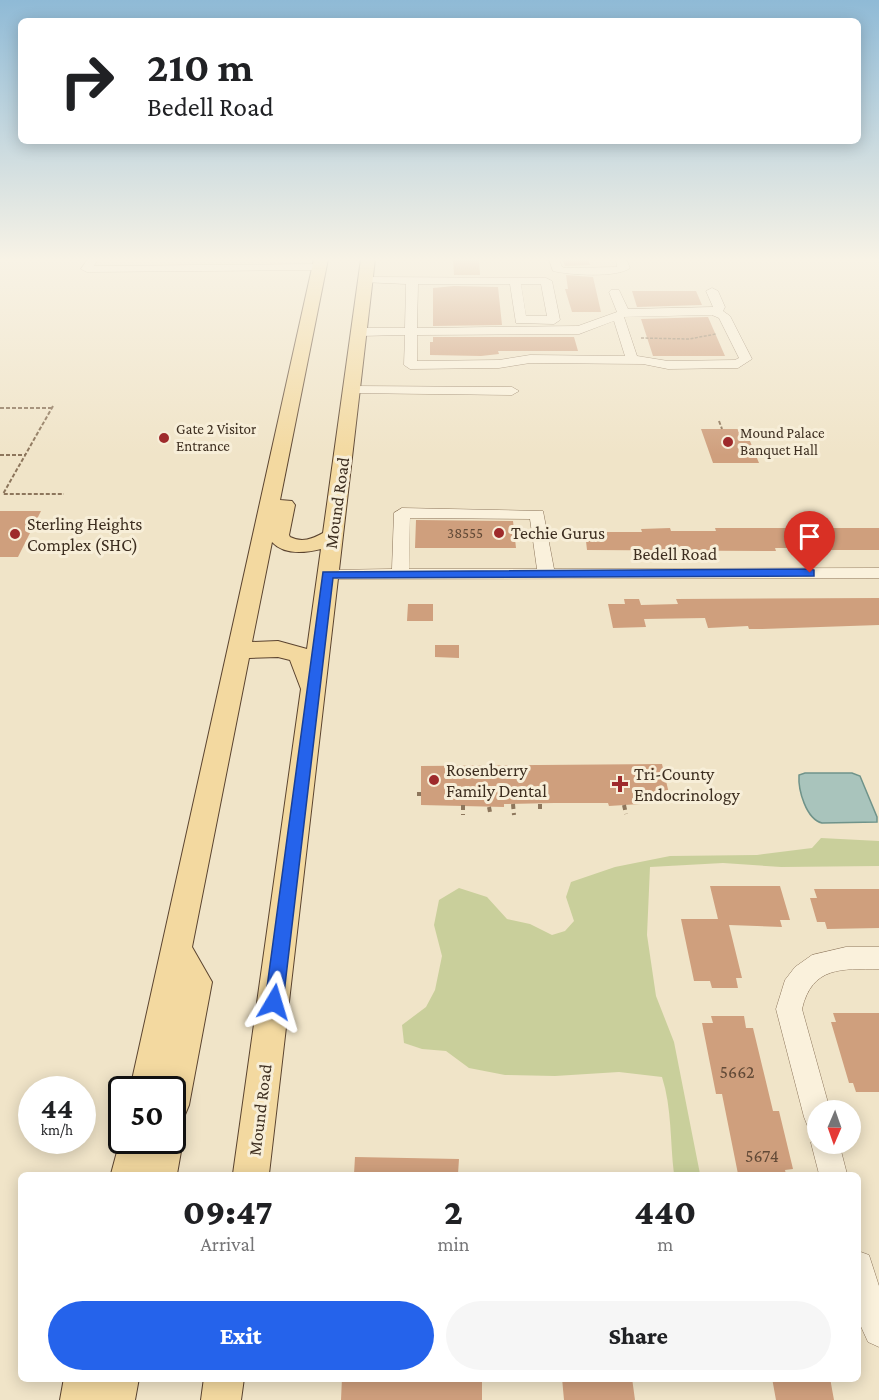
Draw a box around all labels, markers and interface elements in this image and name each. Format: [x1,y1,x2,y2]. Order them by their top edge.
icon: right [48,42,126,120]
text: 210 m [147,43,253,90]
text: Bedell Road [147,92,274,122]
place label: Gate 2 Visitor Entrance [176,421,257,454]
place label: Mound Palace Banquet Hall [740,425,825,459]
marker: Gate 2 Visitor Entrance [157,431,171,445]
marker: Mound Palace Banquet Hall [721,435,735,449]
street label: Mound Road [321,455,353,550]
pin [784,511,835,573]
place label: Sterling Heights Complex (SHC) [27,514,142,556]
icon: arrive [793,520,826,553]
place label: Techie Gurus [511,523,605,543]
house number: 38555 [447,525,483,541]
marker: Techie Gurus [492,526,506,540]
marker: Sterling Heights Complex (SHC) [8,527,22,541]
street label: Bedell Road [633,544,718,564]
place label: Rosenberry Family Dental [446,760,547,801]
place label: Tri-County Endocrinology [634,764,740,805]
marker: Rosenberry Family Dental [427,773,441,787]
marker: Tri-County Endocrinology [611,775,629,793]
position arrow [242,970,306,1034]
street label: Mound Road [244,1062,276,1157]
house number: 5662 [720,1062,755,1082]
speed limit sign: 50 [108,1076,186,1154]
text: 44 [41,1091,73,1124]
north arrow [807,1100,861,1154]
map controls [807,1100,861,1154]
text: km/h [41,1122,73,1138]
house number: 5674 [745,1146,779,1166]
text: 09:47 [183,1192,273,1232]
text: 2 [444,1192,463,1232]
text: 440 [634,1192,696,1232]
text: Arrival [201,1233,255,1255]
text: min [437,1233,469,1255]
text: m [657,1233,673,1255]
button: Exit [48,1301,434,1370]
button: Share [446,1301,831,1370]

